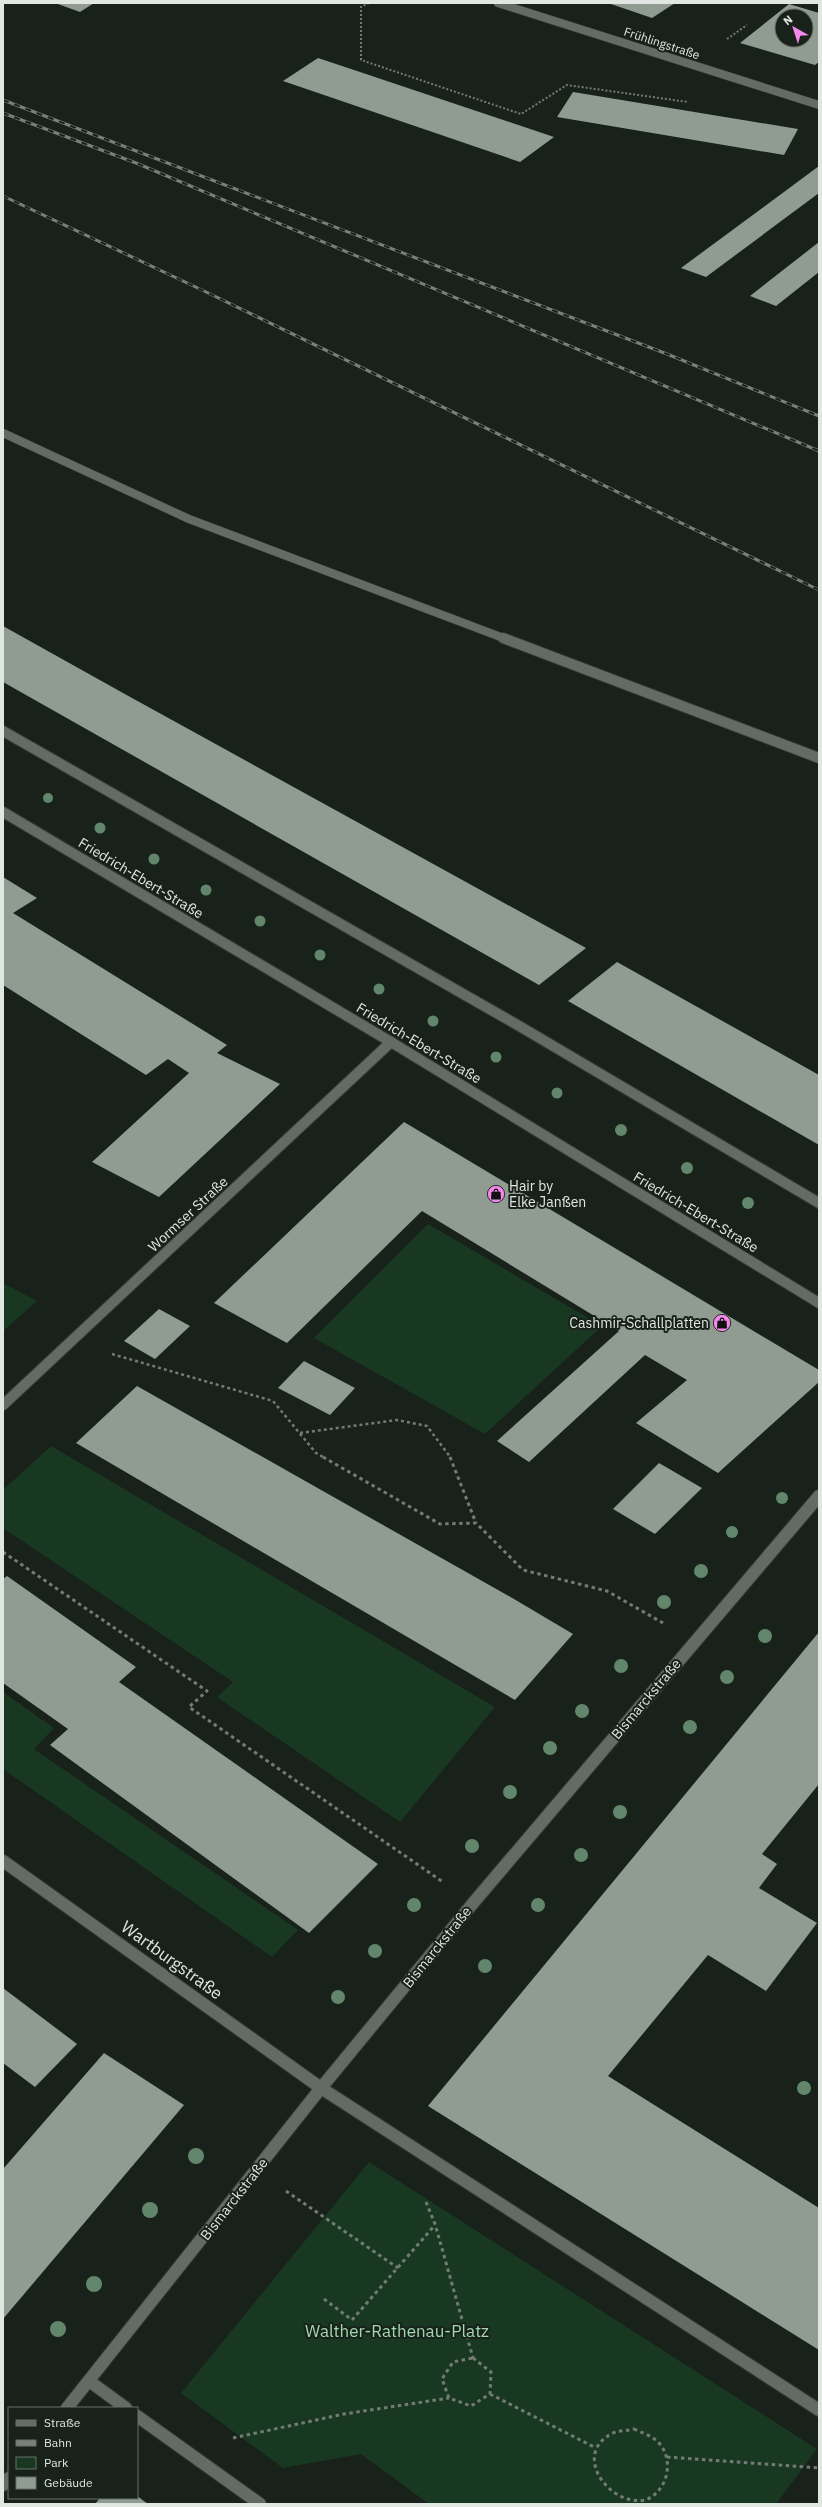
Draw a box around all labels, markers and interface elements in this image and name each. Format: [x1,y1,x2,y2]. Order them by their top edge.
north arrow [774,8,814,48]
text: N [780,12,795,28]
street label: Frühlingstraße [622,24,702,62]
street label: Friedrich-Ebert-Straße [75,834,207,923]
street label: Friedrich-Ebert-Straße [353,999,485,1088]
street label: Friedrich-Ebert-Straße [630,1168,762,1257]
street label: Wormser Straße [144,1172,232,1256]
place label: Hair by Elke Janßen [509,1177,586,1211]
shop icon: Hair by Elke Janßen [486,1184,506,1204]
shop icon: Cashmir-Schallplatten [712,1313,732,1333]
place label: Cashmir-Schallplatten [569,1314,709,1332]
street label: Bismarckstraße [607,1655,685,1743]
street label: Bismarckstraße [399,1902,475,1991]
street label: Wartburgstraße [117,1916,227,2004]
street label: Bismarckstraße [196,2154,272,2244]
park label: Walther-Rathenau-Platz [305,2320,489,2342]
legend [8,2407,138,2499]
text: Straße [44,2415,81,2430]
text: Bahn [44,2435,72,2450]
text: Park [44,2455,69,2470]
text: Gebäude [44,2475,93,2490]

